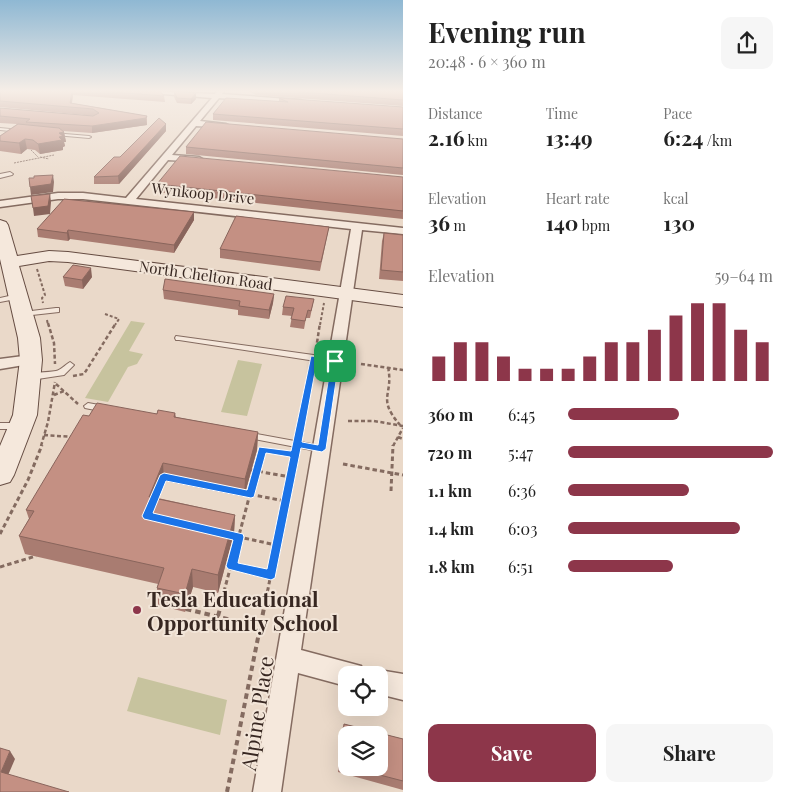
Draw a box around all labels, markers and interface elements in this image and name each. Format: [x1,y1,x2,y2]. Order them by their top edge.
text: Evening run [428,13,586,50]
button: share [721,17,773,69]
text: 20:48 · 6 × 360 m [428,51,546,72]
text: Distance [428,104,483,123]
text: Time [546,104,578,123]
text: Pace [663,104,692,123]
text: 2.16 [428,123,464,151]
text: 13:49 [546,123,593,151]
text: 6:24 [663,123,703,151]
text: km [464,131,488,150]
text: /km [703,131,732,150]
street label: Wynkoop Drive [150,178,255,208]
text: Elevation [428,189,486,208]
text: Heart rate [546,189,610,208]
text: kcal [663,189,688,208]
text: 36 [428,208,450,236]
text: 140 [546,208,578,236]
text: 130 [663,208,695,236]
text: m [450,216,466,235]
text: bpm [578,216,610,235]
street label: North Chelton Road [138,256,274,294]
text: Elevation [428,265,495,286]
text: 59–64 m [715,265,773,286]
pin [314,340,356,382]
icon: arrive [321,347,349,375]
text: 360 m [428,404,473,425]
text: 6:45 [508,404,535,425]
text: 720 m [428,442,472,463]
text: 5:47 [508,442,533,463]
text: 1.1 km [428,480,472,501]
text: 6:36 [508,480,536,501]
text: 1.4 km [428,518,474,539]
text: 6:03 [508,518,537,539]
text: 1.8 km [428,556,475,577]
text: 6:51 [508,556,533,577]
place label: Tesla Educational Opportunity School [147,584,339,636]
marker: Tesla Educational Opportunity School [131,604,143,616]
street label: Alpine Place [233,654,279,773]
map controls [338,666,388,776]
button: locate [338,666,388,716]
button: Save [428,724,596,782]
button: Share [606,724,773,782]
button: layers [338,726,388,776]

